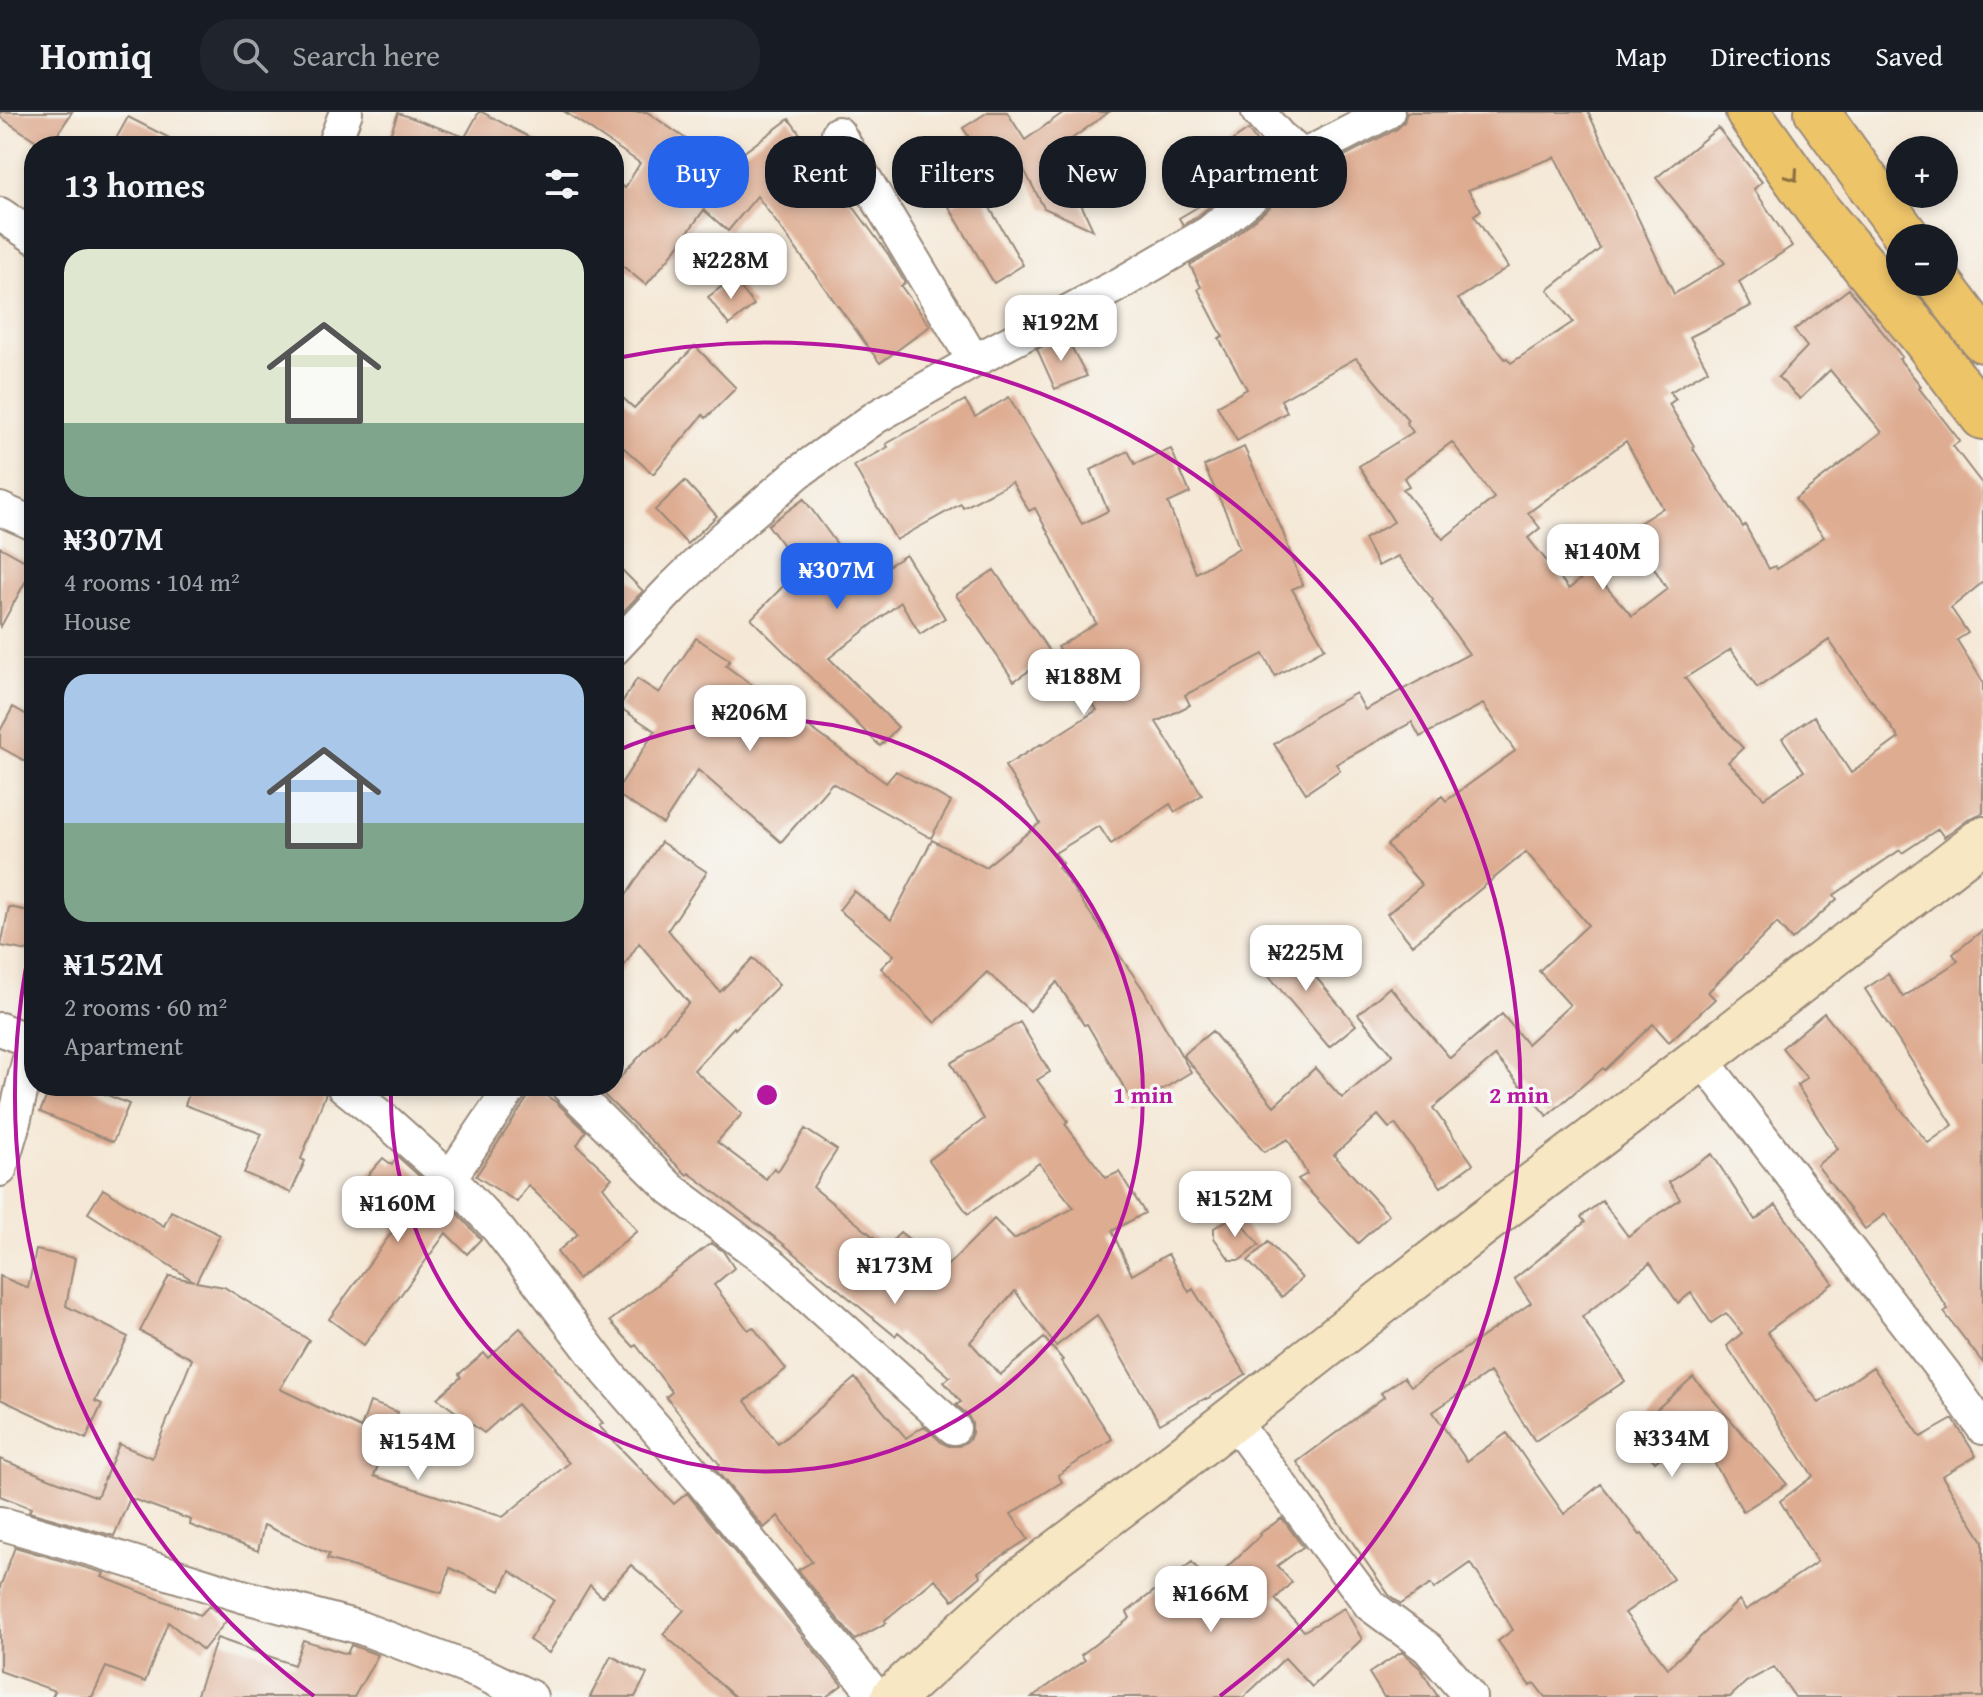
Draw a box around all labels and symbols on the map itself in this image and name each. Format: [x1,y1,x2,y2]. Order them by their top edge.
one-way arrow [1783,167,1798,181]
pin: ₦228M [675,233,787,301]
pin: ₦192M [1005,295,1117,363]
pin: ₦140M [1547,524,1659,592]
pin: ₦307M [781,543,893,611]
pin: ₦188M [1028,649,1140,717]
pin: ₦206M [694,685,806,753]
pin: ₦225M [1250,925,1362,993]
text: 1 min [1113,1077,1173,1112]
text: 2 min [1489,1077,1549,1112]
centre of rings [753,1081,781,1109]
pin: ₦152M [1179,1171,1291,1239]
pin: ₦160M [342,1176,454,1244]
pin: ₦173M [839,1238,951,1306]
pin: ₦334M [1616,1411,1728,1479]
pin: ₦154M [362,1414,474,1482]
pin: ₦166M [1155,1566,1267,1634]

